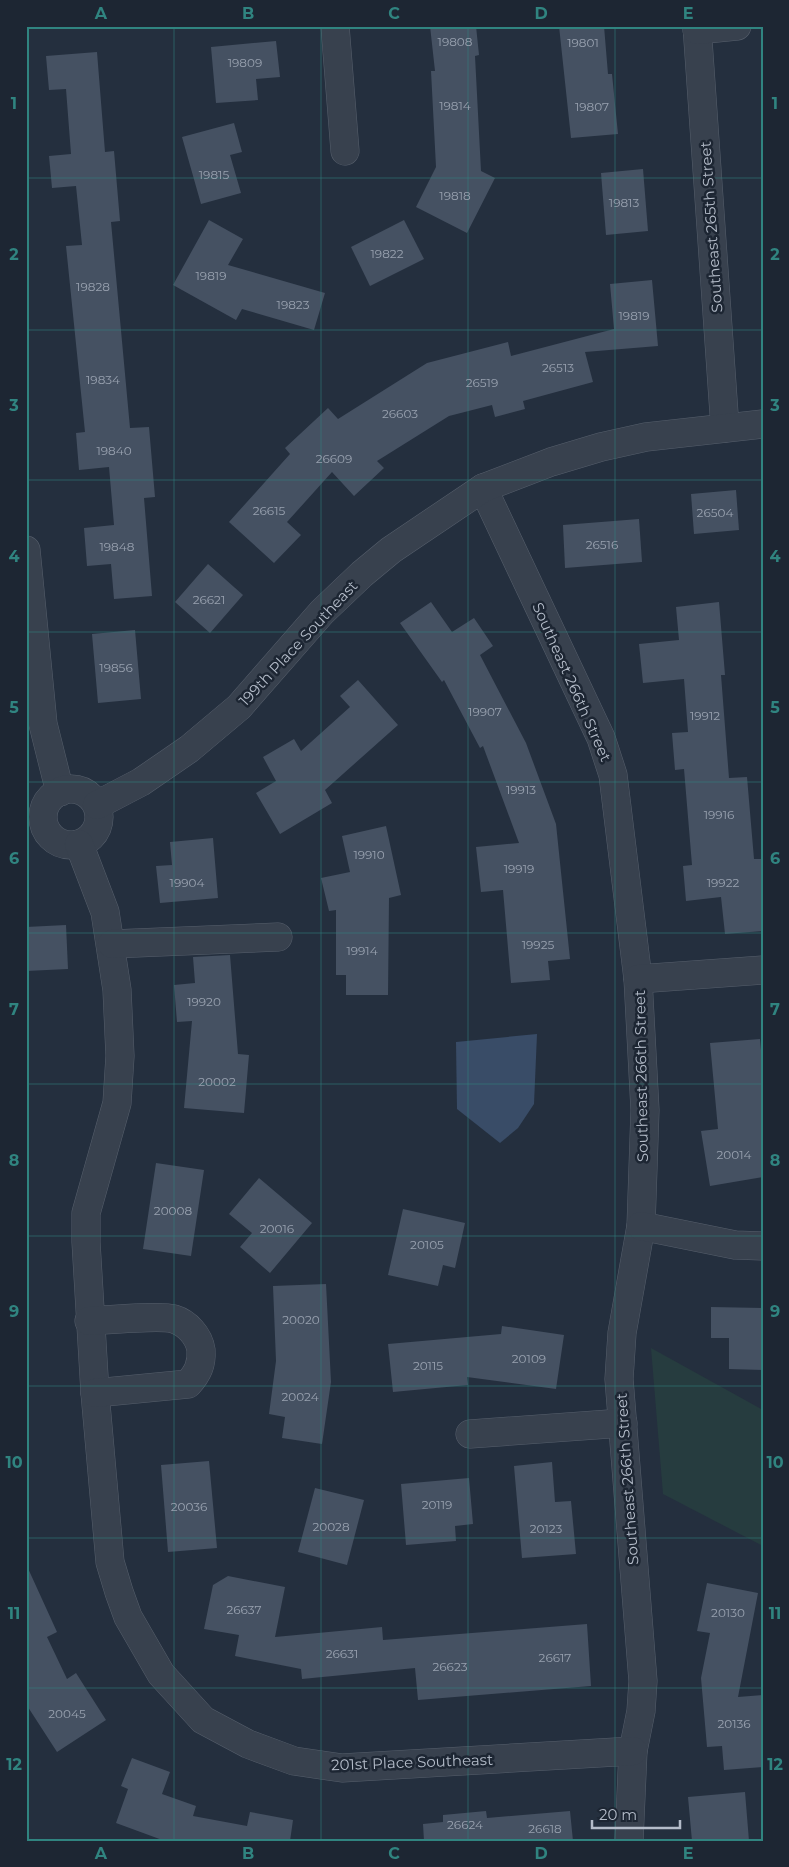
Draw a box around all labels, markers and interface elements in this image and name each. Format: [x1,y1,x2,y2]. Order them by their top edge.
text: A [94,4,108,23]
text: B [242,4,254,23]
text: C [388,4,400,23]
text: D [534,4,548,23]
text: E [683,4,693,23]
house number: 19808 [438,34,473,49]
house number: 19801 [567,35,599,50]
house number: 19809 [228,55,262,70]
text: 1 [11,94,17,113]
text: 1 [772,94,778,113]
house number: 19814 [439,98,471,113]
house number: 19807 [575,99,609,114]
street label: Southeast 265th Street [696,141,726,313]
house number: 19815 [199,167,229,182]
house number: 19818 [439,188,471,203]
house number: 19813 [609,195,639,210]
text: 2 [9,245,19,264]
text: 2 [770,245,780,264]
house number: 19822 [371,246,404,261]
house number: 19819 [196,268,226,283]
house number: 19828 [76,279,110,294]
house number: 19823 [277,297,310,312]
house number: 19819 [619,308,649,323]
house number: 26513 [542,360,574,375]
house number: 19834 [86,372,120,387]
house number: 26519 [466,375,498,390]
text: 3 [8,396,19,415]
text: 3 [769,396,780,415]
house number: 26603 [382,406,418,421]
house number: 19840 [96,443,132,458]
house number: 26609 [316,451,352,466]
house number: 26615 [253,503,285,518]
house number: 26504 [697,505,733,520]
house number: 26516 [586,537,618,552]
house number: 19848 [99,539,135,554]
text: 4 [8,547,20,566]
text: 4 [769,547,781,566]
street label: 199th Place Southeast [235,576,361,710]
house number: 26621 [193,592,225,607]
street label: Southeast 266th Street [528,599,616,765]
house number: 19856 [99,660,133,675]
text: 5 [9,698,19,717]
text: 5 [770,698,780,717]
house number: 19907 [468,704,502,719]
house number: 19912 [690,708,720,723]
house number: 19913 [506,782,536,797]
house number: 19916 [704,807,734,822]
house number: 19910 [353,847,385,862]
text: 6 [9,849,19,868]
text: 6 [770,849,780,868]
house number: 19919 [504,861,534,876]
house number: 19904 [170,875,204,890]
house number: 19922 [707,875,739,890]
house number: 19925 [522,937,554,952]
house number: 19914 [346,943,378,958]
street label: Southeast 266th Street [630,990,652,1162]
house number: 19920 [187,994,221,1009]
text: 7 [9,1000,19,1019]
text: 7 [770,1000,780,1019]
house number: 20002 [198,1074,236,1089]
house number: 20014 [717,1147,752,1162]
text: 8 [9,1151,19,1170]
text: 8 [770,1151,780,1170]
house number: 20008 [154,1203,192,1218]
house number: 20016 [260,1221,294,1236]
house number: 20105 [410,1237,444,1252]
text: 9 [9,1302,19,1321]
text: 9 [770,1302,780,1321]
house number: 20020 [282,1312,320,1327]
house number: 20109 [512,1351,546,1366]
house number: 20115 [413,1358,443,1373]
house number: 20024 [281,1389,319,1404]
street label: Southeast 266th Street [612,1392,642,1566]
text: 10 [5,1453,23,1472]
text: 10 [766,1453,784,1472]
house number: 20119 [422,1497,452,1512]
house number: 20036 [171,1499,207,1514]
house number: 20028 [312,1519,350,1534]
house number: 20123 [530,1521,563,1536]
house number: 26637 [226,1602,262,1617]
text: 11 [8,1604,20,1623]
text: 11 [769,1604,781,1623]
house number: 20130 [711,1605,745,1620]
house number: 26631 [326,1646,358,1661]
house number: 26617 [539,1650,571,1665]
house number: 26623 [433,1659,468,1674]
house number: 20045 [48,1706,86,1721]
house number: 20136 [717,1716,751,1731]
street label: 201st Place Southeast [331,1750,493,1774]
text: 12 [6,1755,22,1774]
text: 12 [767,1755,783,1774]
scale bar [592,1797,679,1829]
text: 20 m [599,1805,637,1824]
house number: 26624 [447,1817,483,1832]
house number: 26618 [528,1821,562,1836]
text: A [94,1844,108,1863]
text: B [242,1844,254,1863]
text: C [388,1844,400,1863]
text: D [534,1844,548,1863]
text: E [683,1844,693,1863]

